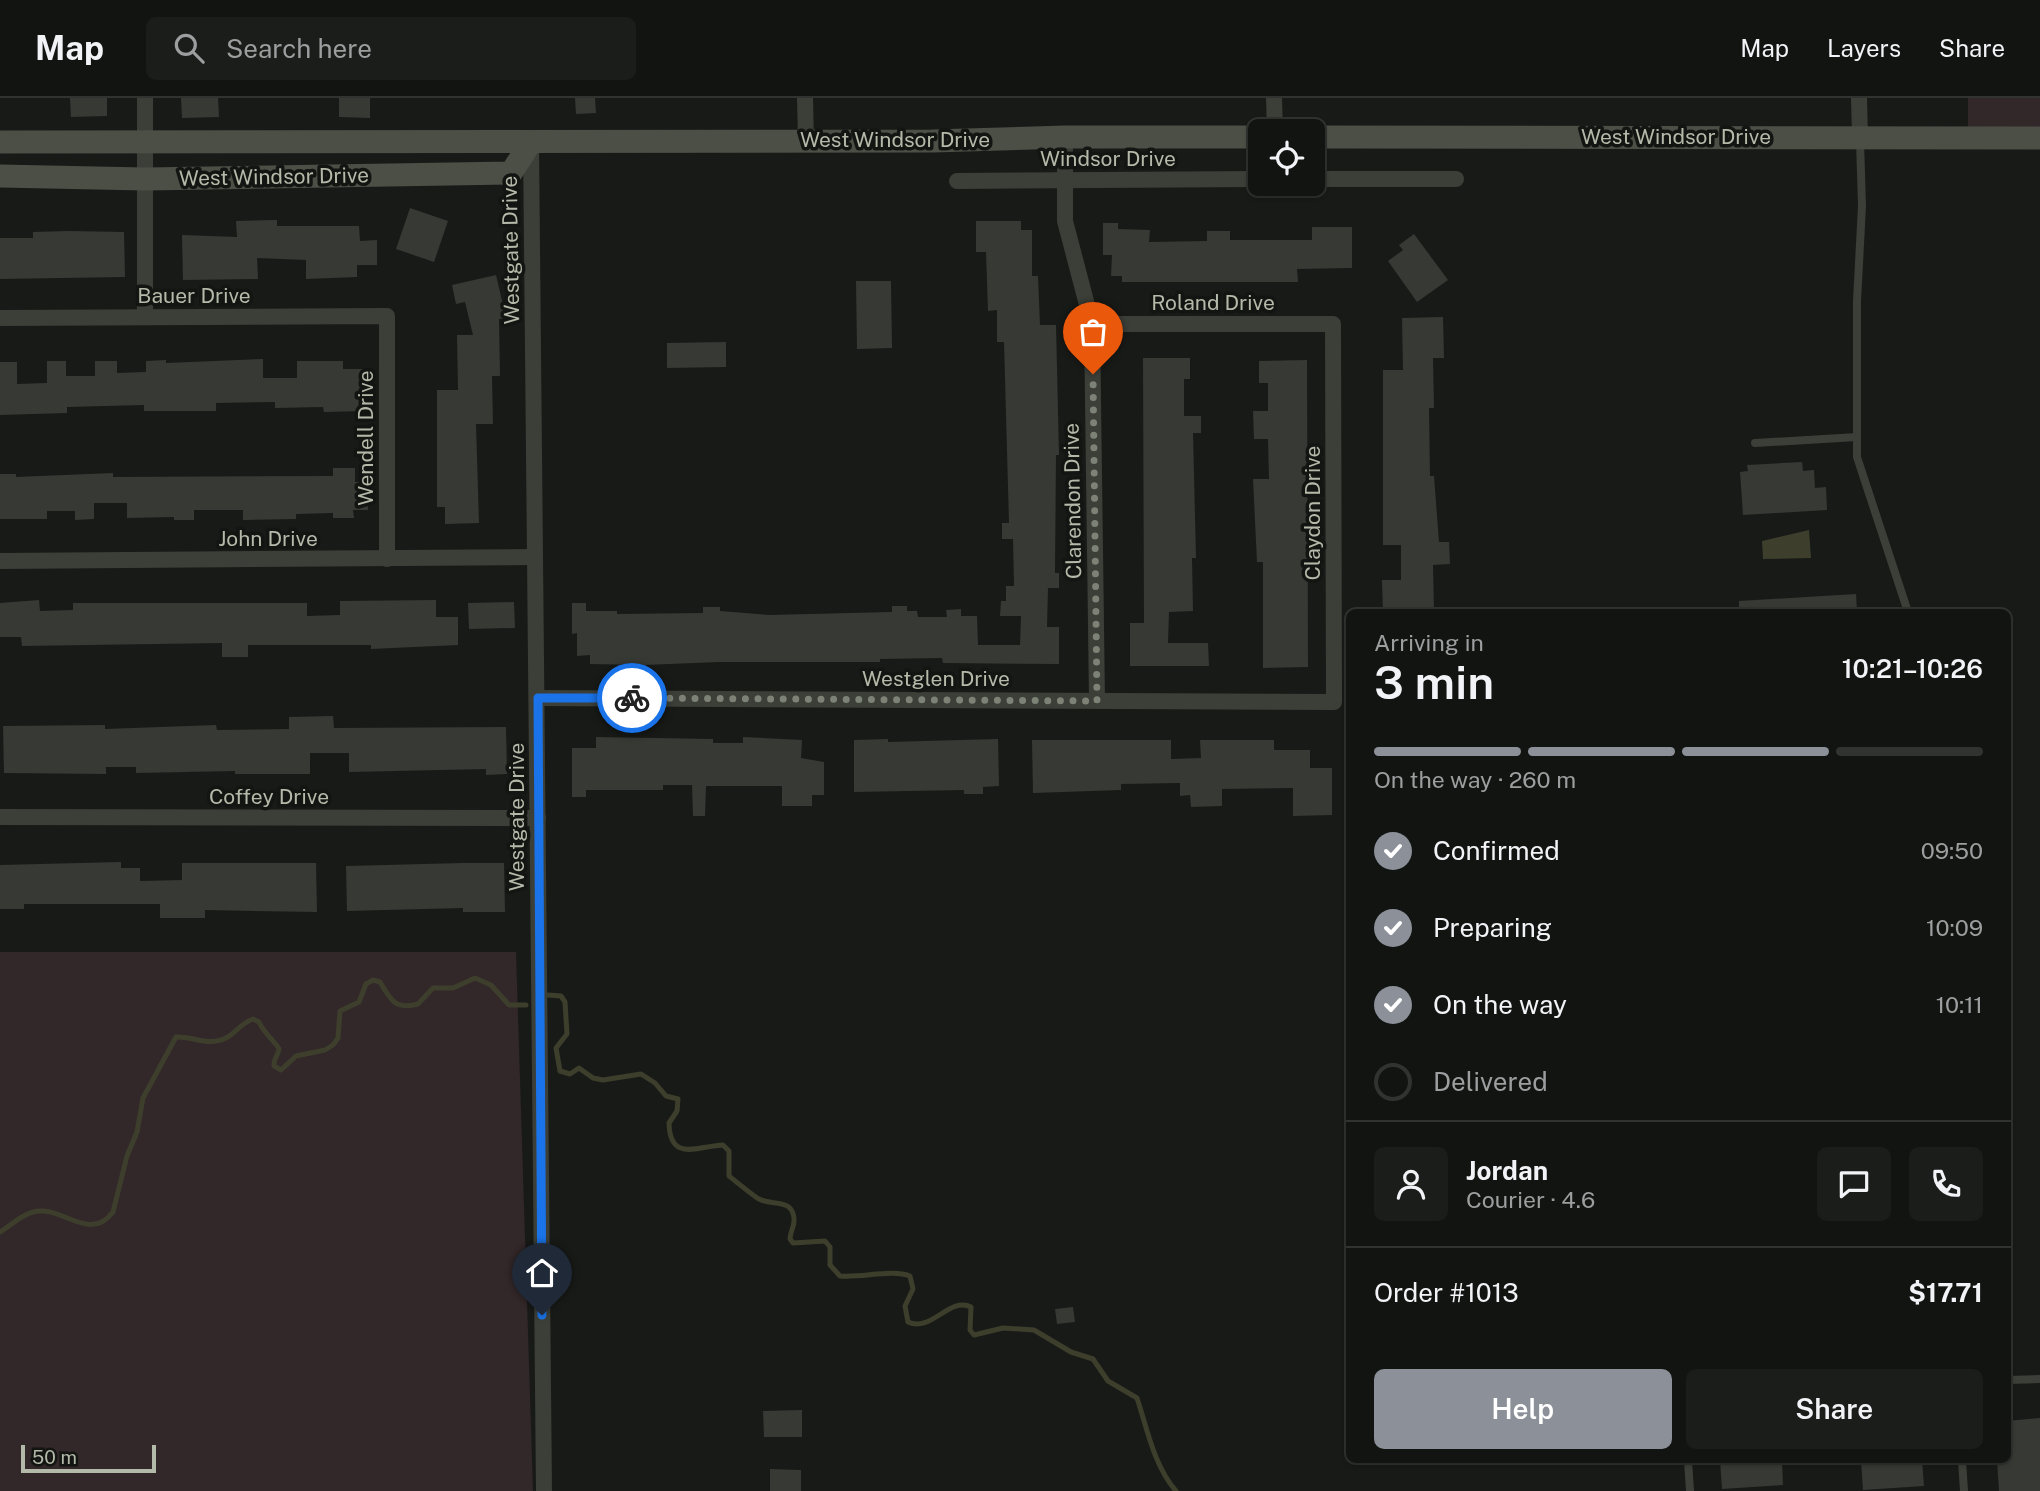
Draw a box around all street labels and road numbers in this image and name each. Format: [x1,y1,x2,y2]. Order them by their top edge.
street label: West Windsor Drive [1581,124,1771,149]
street label: West Windsor Drive [800,127,990,152]
street label: Windsor Drive [1040,146,1176,171]
street label: West Windsor Drive [179,162,369,191]
street label: Westgate Drive [497,175,524,325]
street label: Bauer Drive [137,283,251,308]
street label: Roland Drive [1151,290,1275,315]
street label: Wendell Drive [353,370,378,506]
street label: Clarendon Drive [1059,423,1086,579]
street label: Claydon Drive [1300,446,1325,580]
street label: John Drive [218,526,318,551]
street label: Westglen Drive [862,666,1010,691]
street label: Westgate Drive [504,743,529,891]
street label: Coffey Drive [209,784,329,809]

